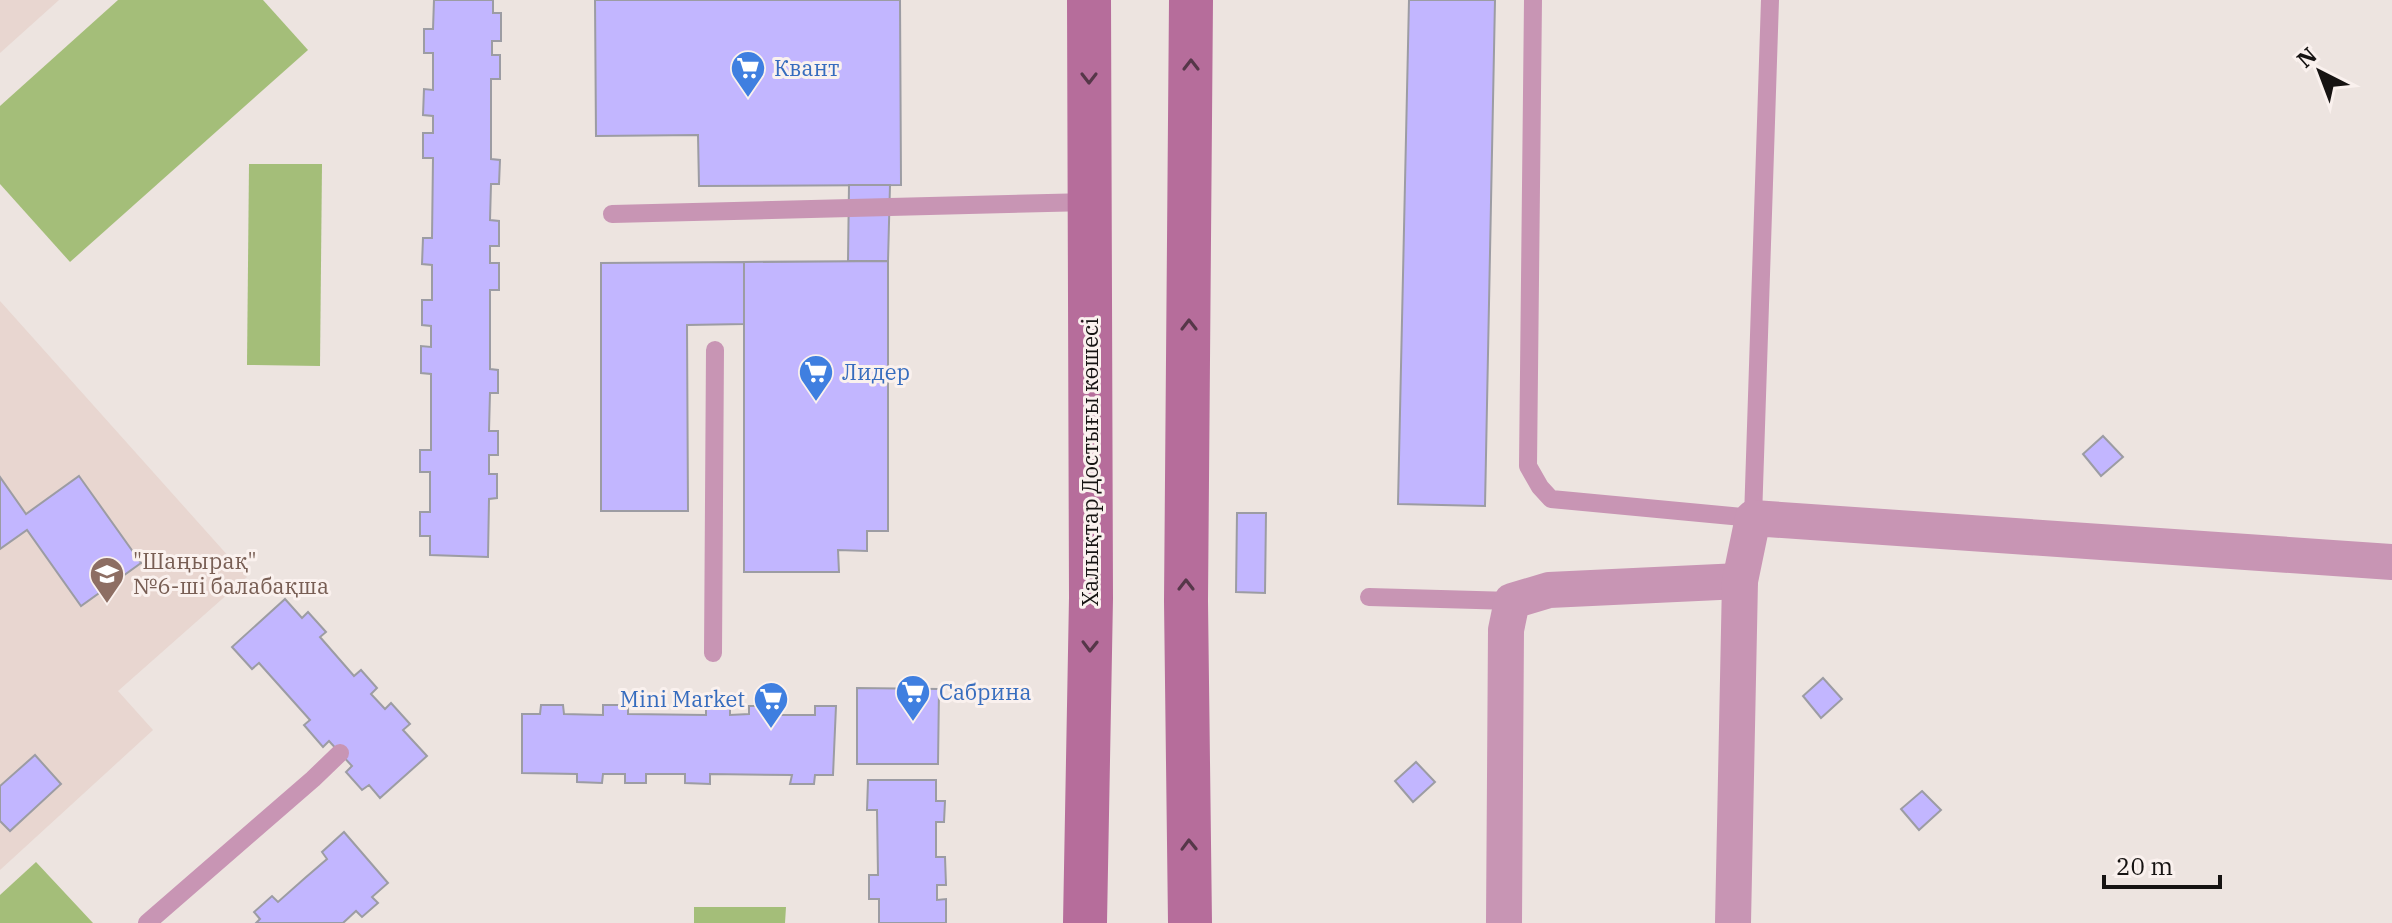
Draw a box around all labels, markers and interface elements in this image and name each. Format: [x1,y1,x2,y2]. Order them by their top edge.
north arrow [2280,32,2360,112]
text: N [2290,40,2322,73]
supermarket icon: Квант [729,49,767,99]
place label: Квант [774,53,839,82]
one-way arrow [1182,58,1200,71]
one-way arrow [1080,72,1098,85]
street label: Халықтар Достығы көшесі [1075,318,1104,606]
one-way arrow [1180,318,1198,331]
supermarket icon: Лидер [797,353,835,403]
place label: Лидер [842,357,910,386]
place label: "Шаңырақ" №6-ші балабақша [133,546,329,600]
school or university icon: "Шаңырақ" №6-ші балабақша [88,555,126,605]
one-way arrow [1178,578,1195,591]
one-way arrow [1081,640,1099,653]
supermarket icon: Сабрина [894,673,932,723]
place label: Сабрина [939,677,1032,706]
supermarket icon: Mini Market [752,680,790,730]
place label: Mini Market [620,684,745,713]
one-way arrow [1180,838,1198,851]
scale bar [2104,839,2220,889]
text: 20 m [2116,850,2173,882]

